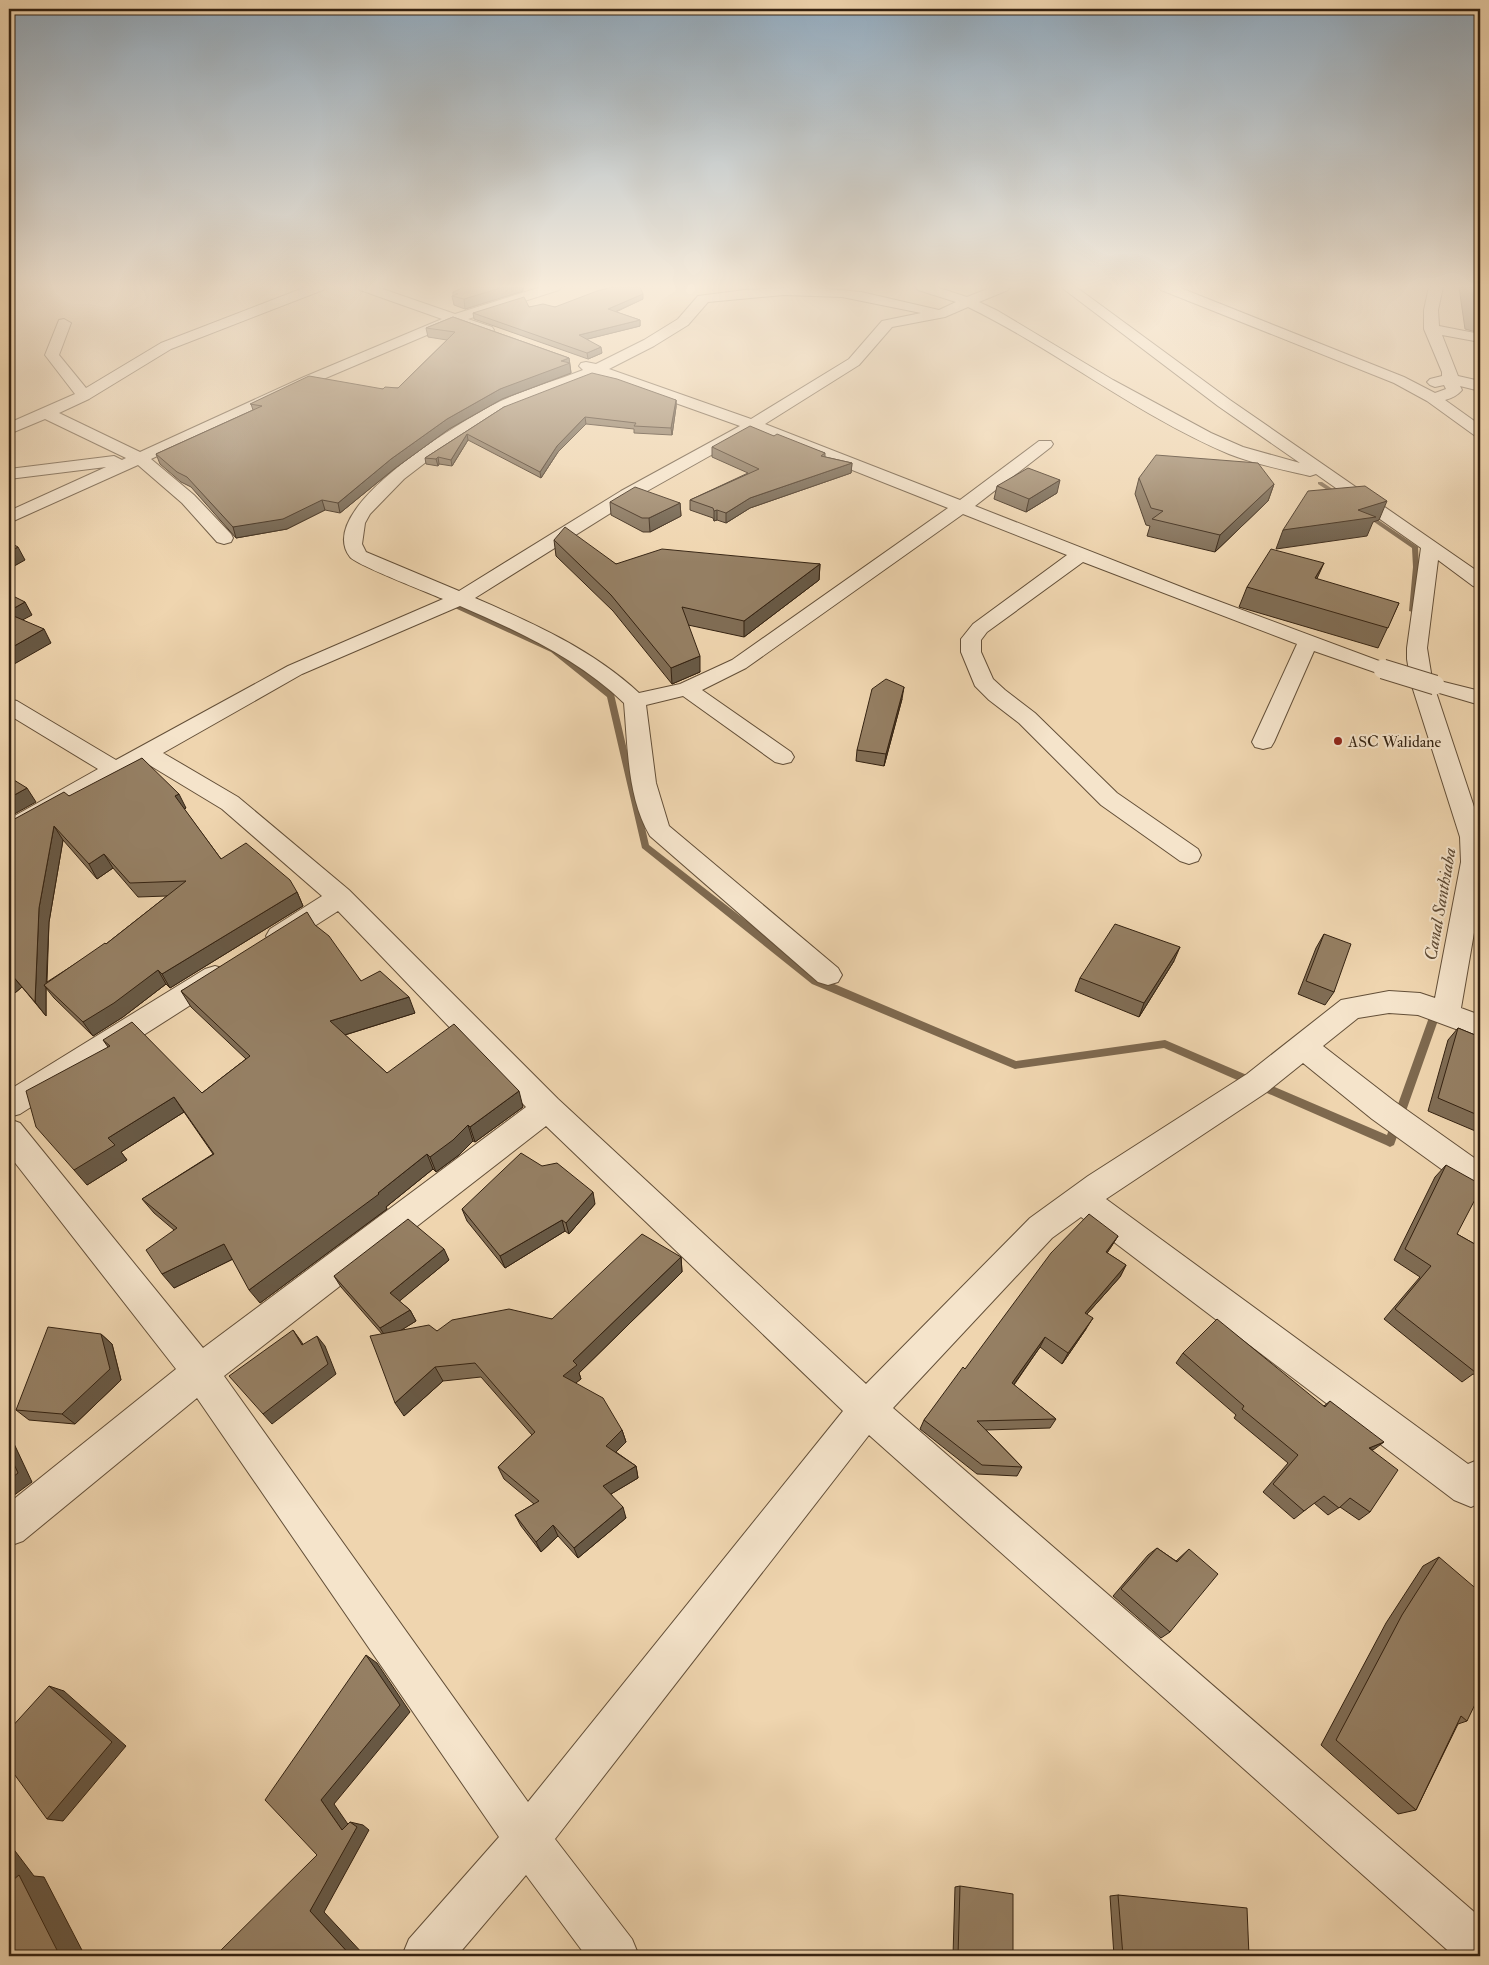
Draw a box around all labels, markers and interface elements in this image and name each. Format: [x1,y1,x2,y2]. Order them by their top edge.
place label: ASC Walidane [1347,732,1442,752]
marker: ASC Walidane [1332,735,1344,747]
water label: Canal Santhiaba [1419,846,1462,962]

